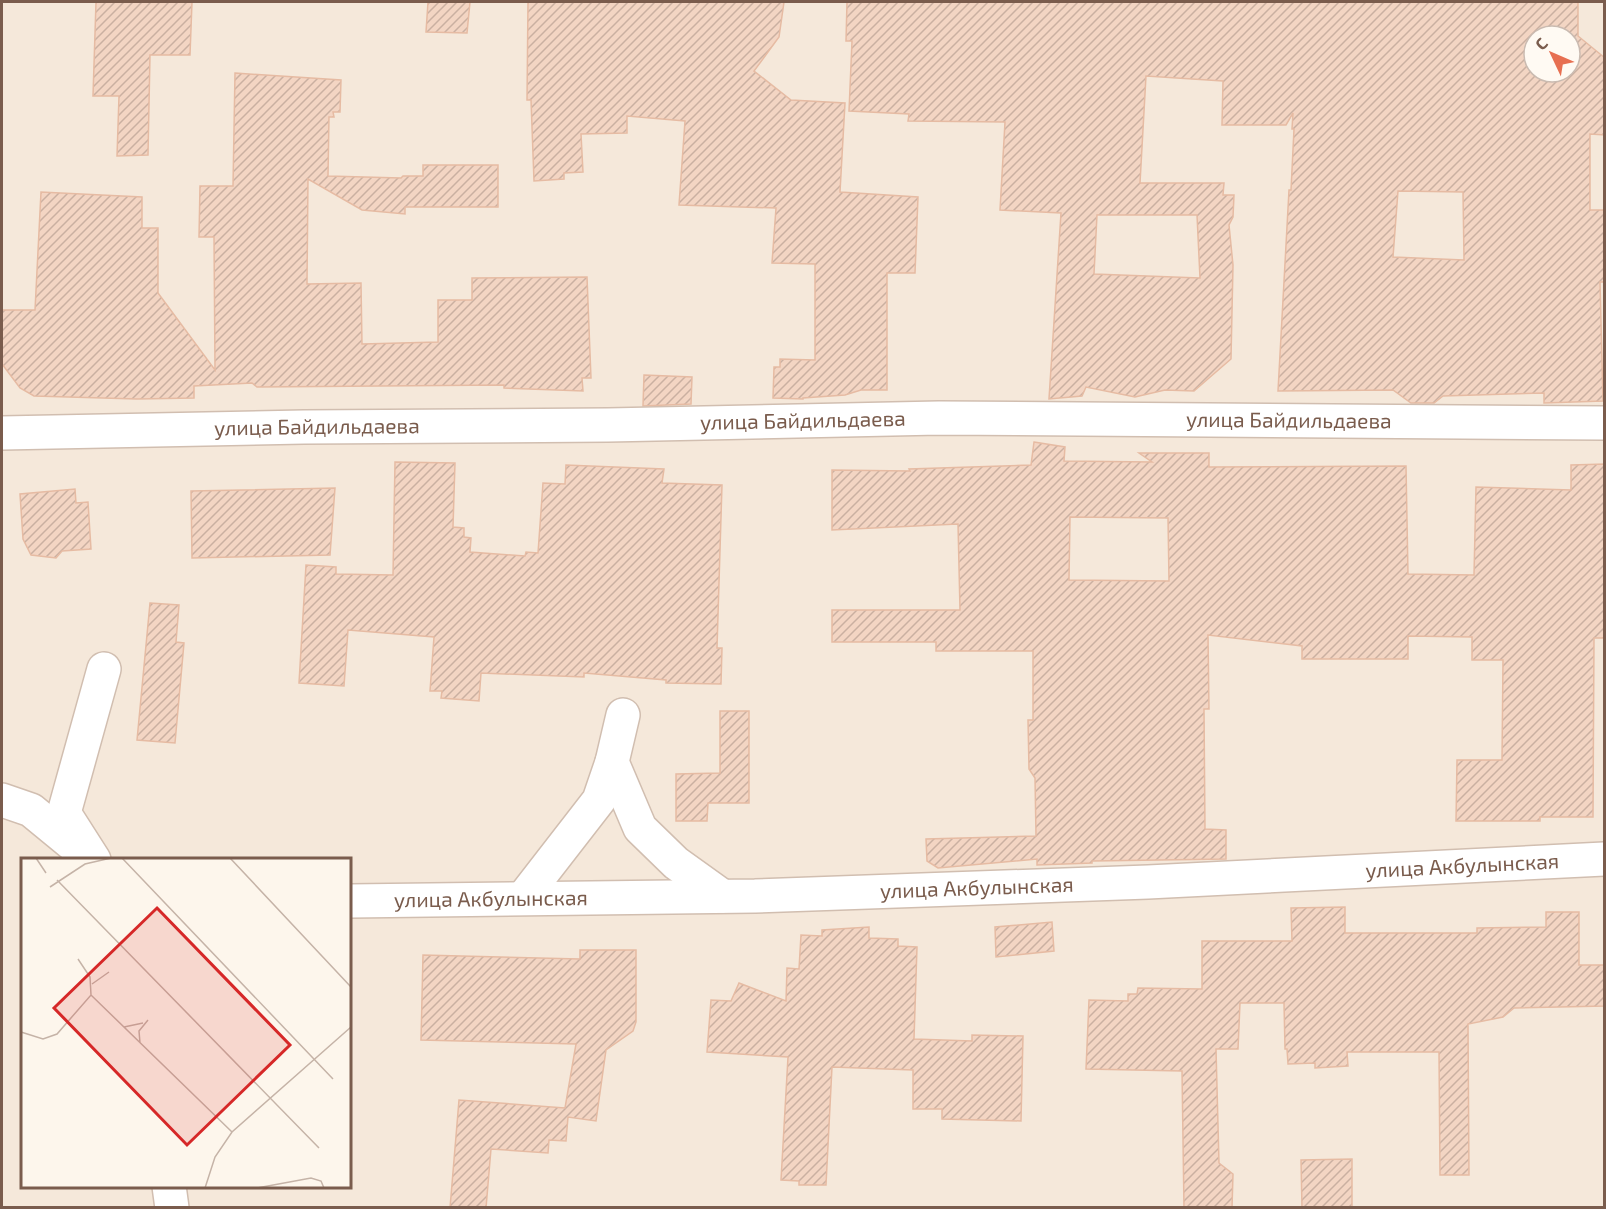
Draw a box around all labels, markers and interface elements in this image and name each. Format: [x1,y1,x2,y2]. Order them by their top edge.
north arrow [1522,24,1582,84]
text: С [1531,33,1551,53]
street label: улица Байдильдаева [700,405,906,435]
street label: улица Байдильдаева [1186,406,1392,432]
street label: улица Байдильдаева [214,412,420,441]
street label: улица Акбулынская [1365,847,1560,883]
inset map [21,858,351,1188]
street label: улица Акбулынская [879,871,1074,904]
street label: улица Акбулынская [394,884,588,912]

